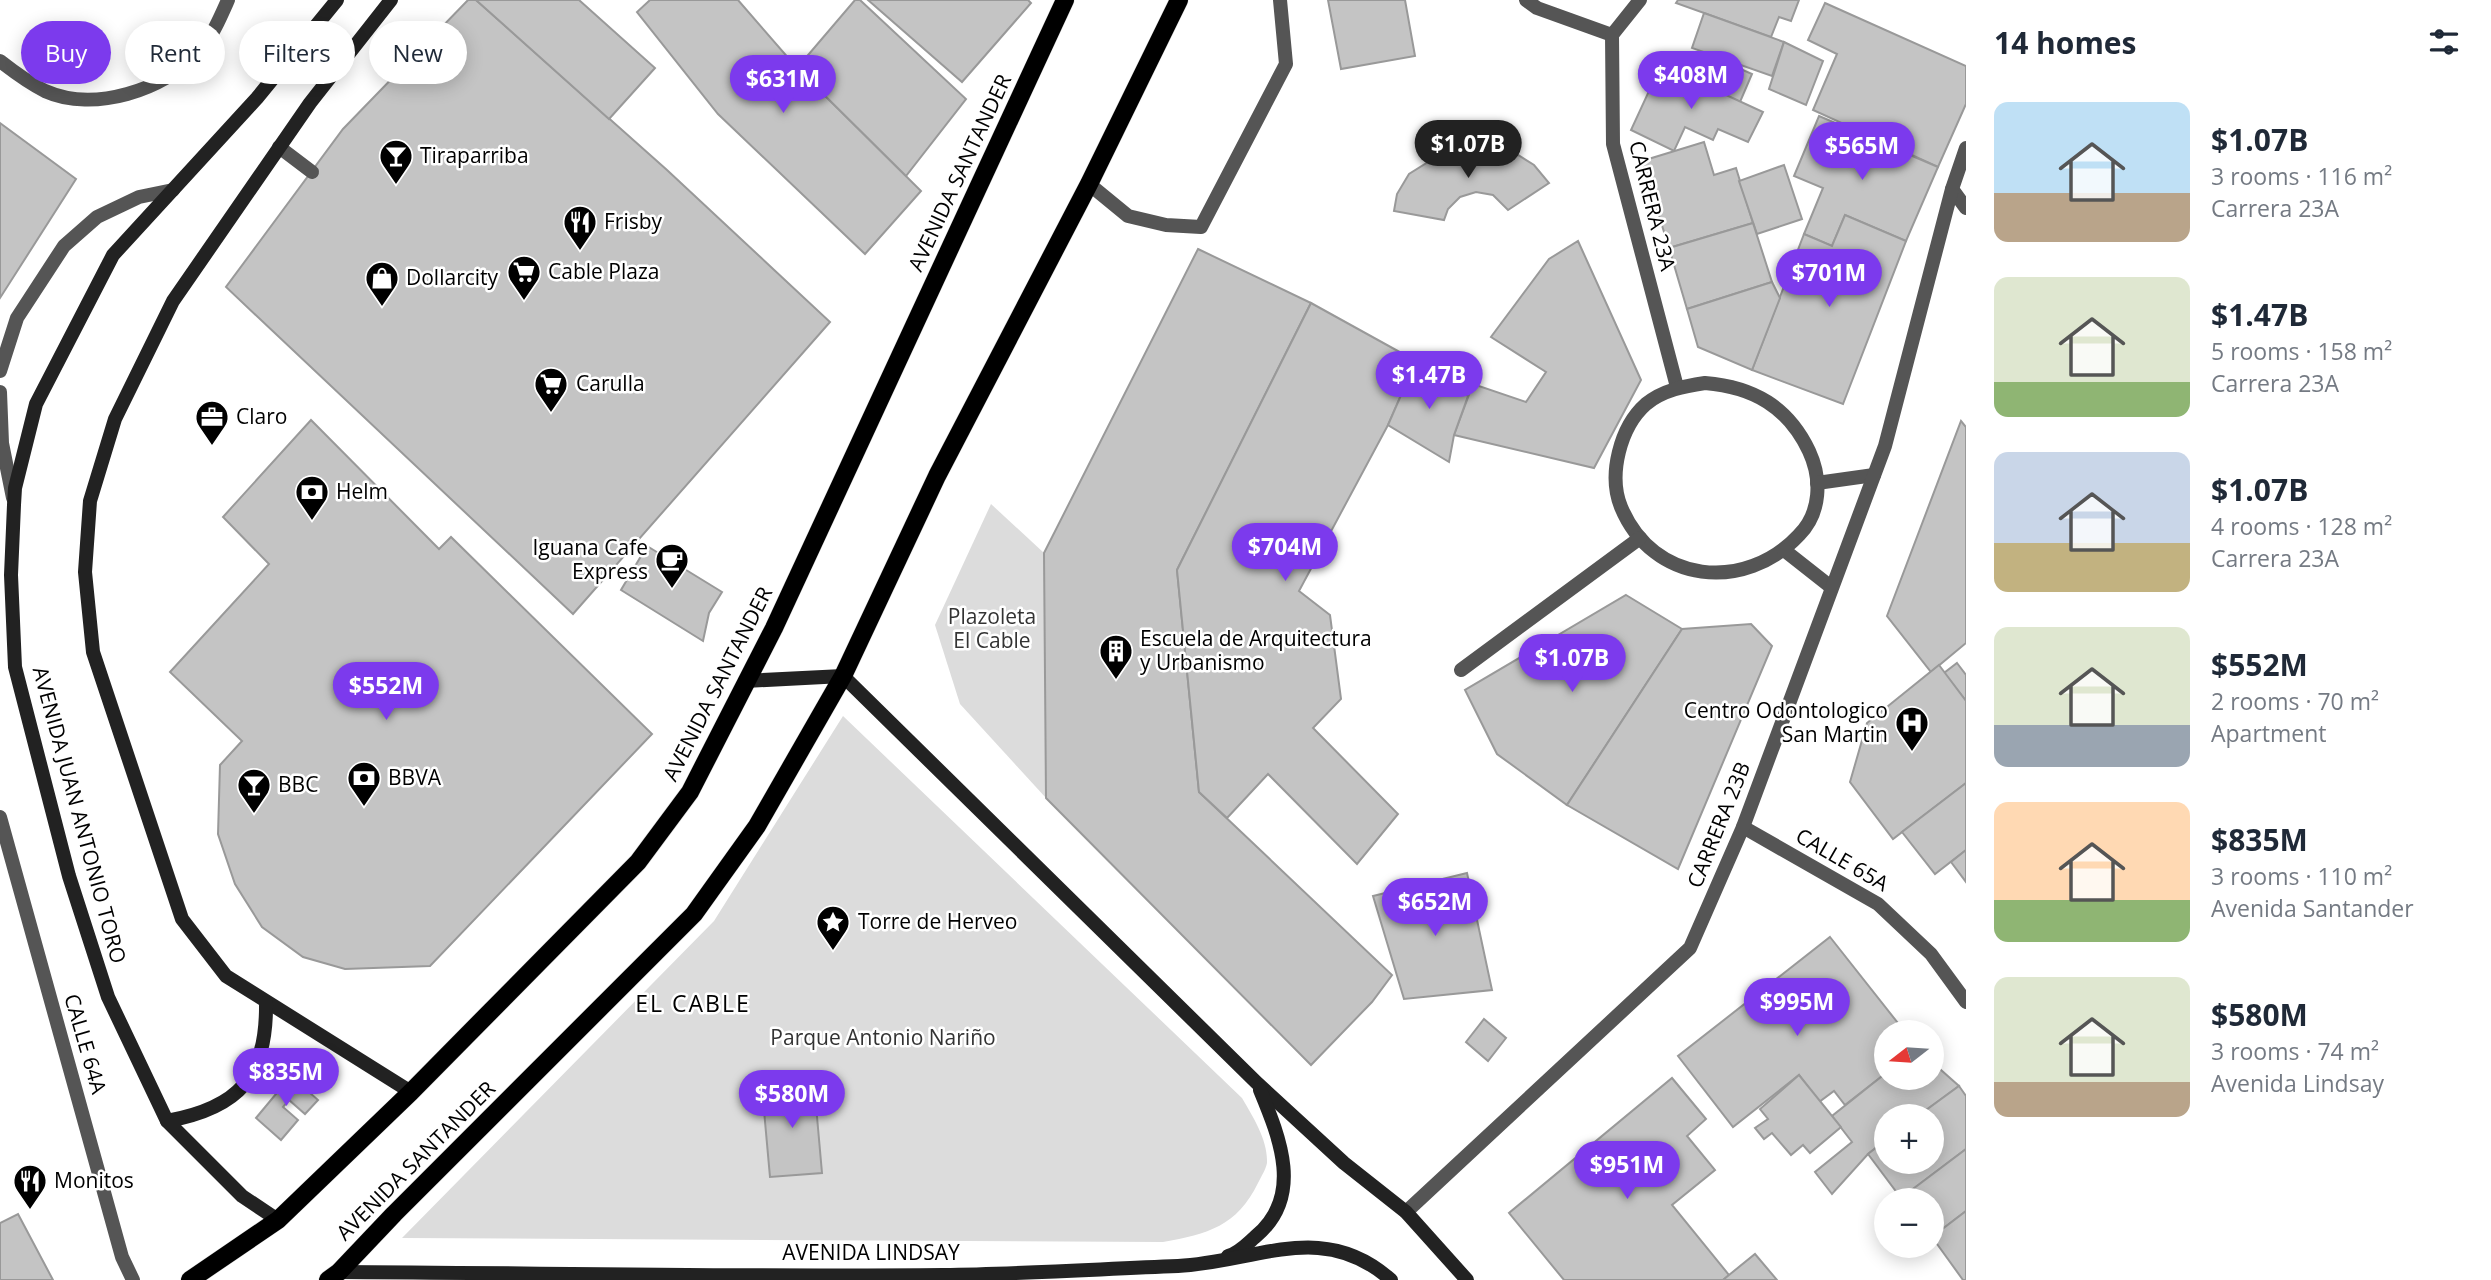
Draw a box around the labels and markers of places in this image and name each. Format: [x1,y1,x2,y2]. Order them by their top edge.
pin: $408M [1642,52,1740,111]
pin: $631M [734,55,832,115]
pin: $1.07B [1411,120,1525,180]
pin: $565M [1813,122,1911,182]
bar icon: Tiraparriba [377,137,415,186]
place label: Tiraparriba [420,141,529,169]
restaurant icon: Frisby [561,203,599,252]
place label: Frisby [604,207,663,235]
pin: $701M [1780,250,1878,309]
supermarket icon: Cable Plaza [505,253,543,302]
place label: Cable Plaza [548,257,659,285]
shop icon: Dollarcity [363,259,401,308]
place label: Dollarcity [406,263,499,291]
pin: $1.47B [1372,352,1486,411]
supermarket icon: Carulla [532,365,570,414]
place label: Carulla [576,369,645,397]
office icon: Claro [193,398,231,447]
place label: Claro [236,402,287,430]
bank icon: Helm [293,473,331,522]
place label: Helm [336,477,388,505]
pin: $704M [1236,524,1334,583]
place label: Iguana Cafe Express [532,533,648,585]
cafe icon: Iguana Cafe Express [653,541,691,590]
place label: Escuela de Arquitectura y Urbanismo [1140,624,1372,676]
building icon: Escuela de Arquitectura y Urbanismo [1097,632,1135,681]
pin: $1.07B [1515,634,1629,694]
pin: $552M [337,662,435,722]
place label: Centro Odontologico San Martin [1684,696,1888,748]
hospital icon: Centro Odontologico San Martin [1893,704,1931,753]
bank icon: BBVA [345,759,383,808]
place label: BBVA [388,763,442,791]
bar icon: BBC [235,766,273,815]
place label: BBC [278,770,318,798]
pin: $652M [1386,878,1484,938]
place icon: Torre de Herveo [814,903,852,952]
place label: Torre de Herveo [858,907,1017,935]
pin: $995M [1748,978,1846,1038]
pin: $835M [237,1048,335,1108]
pin: $580M [743,1070,841,1130]
pin: $951M [1578,1142,1676,1201]
restaurant icon: Monitos [11,1162,49,1211]
place label: Monitos [54,1166,134,1194]

